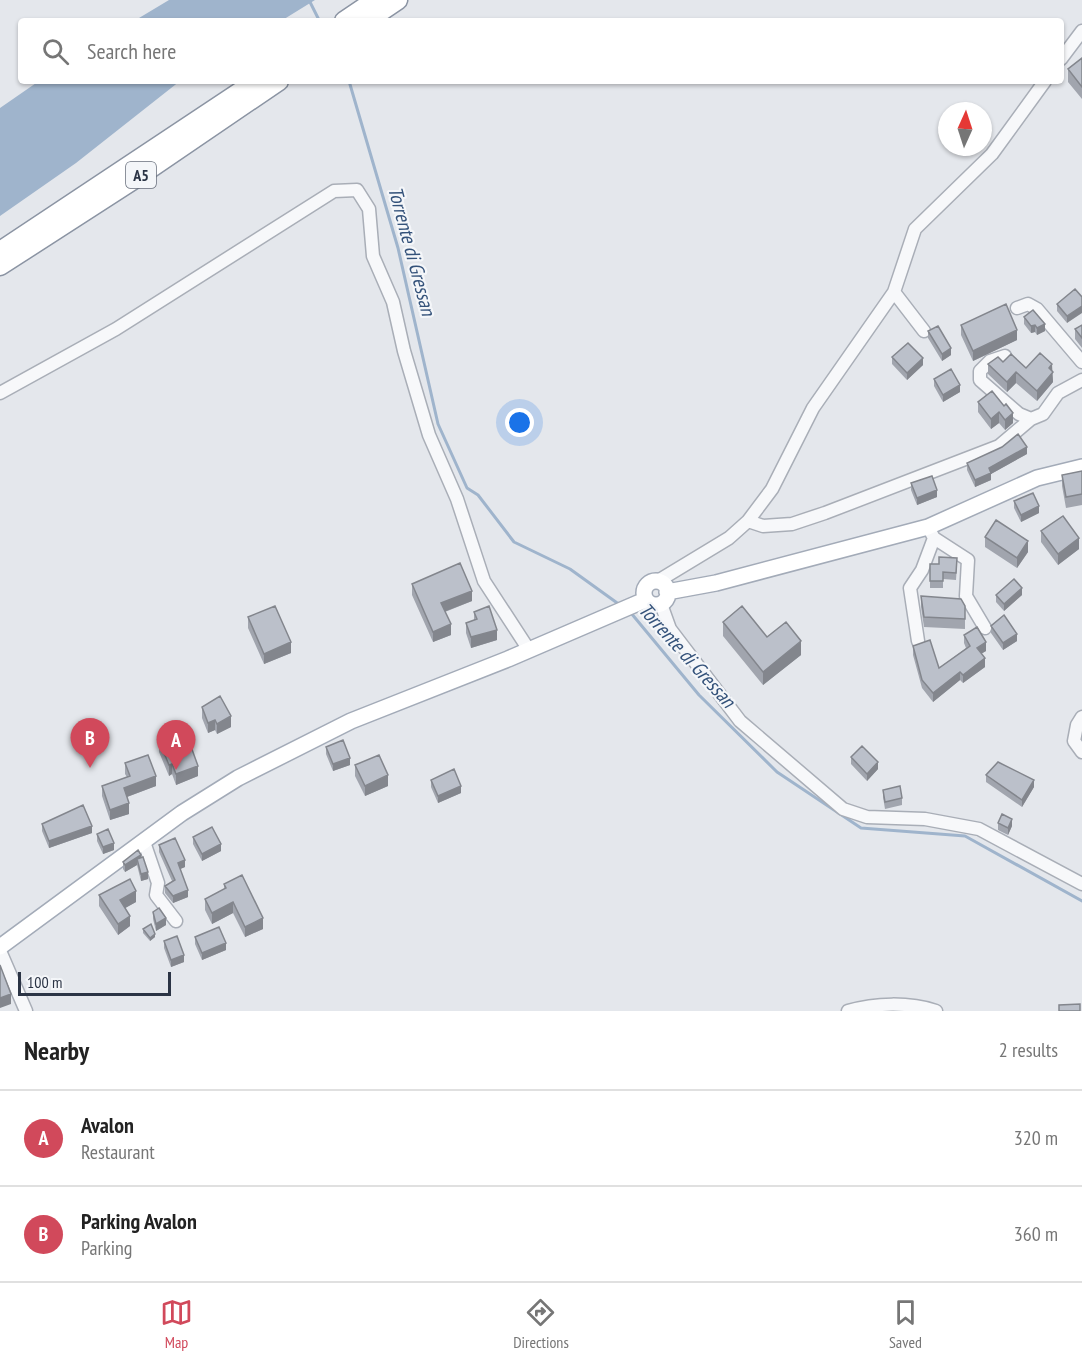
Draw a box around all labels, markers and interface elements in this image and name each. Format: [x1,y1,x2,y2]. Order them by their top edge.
search box [18,18,1064,84]
icon: search [39,35,72,68]
text: Search here [87,37,176,65]
north arrow [938,102,992,156]
road number: A5 [126,162,156,188]
water label: Torrente di Gressan [382,184,442,320]
your location [505,408,534,437]
water label: Torrente di Gressan [633,597,742,714]
pin: B [70,718,110,768]
pin: A [156,720,195,770]
scale bar [18,969,171,996]
text: 100 m [27,972,62,992]
text: Nearby [24,1034,89,1067]
text: 2 results [999,1037,1058,1063]
text: Avalon [81,1111,134,1139]
text: A [38,1125,49,1151]
text: 320 m [1014,1125,1058,1151]
text: Restaurant [81,1139,155,1165]
text: Parking Avalon [81,1207,197,1235]
text: B [39,1221,48,1247]
text: 360 m [1014,1221,1058,1247]
text: Parking [81,1235,132,1261]
tab: Map [160,1296,193,1352]
tab: Directions [513,1296,569,1352]
tab: Saved [889,1296,922,1352]

